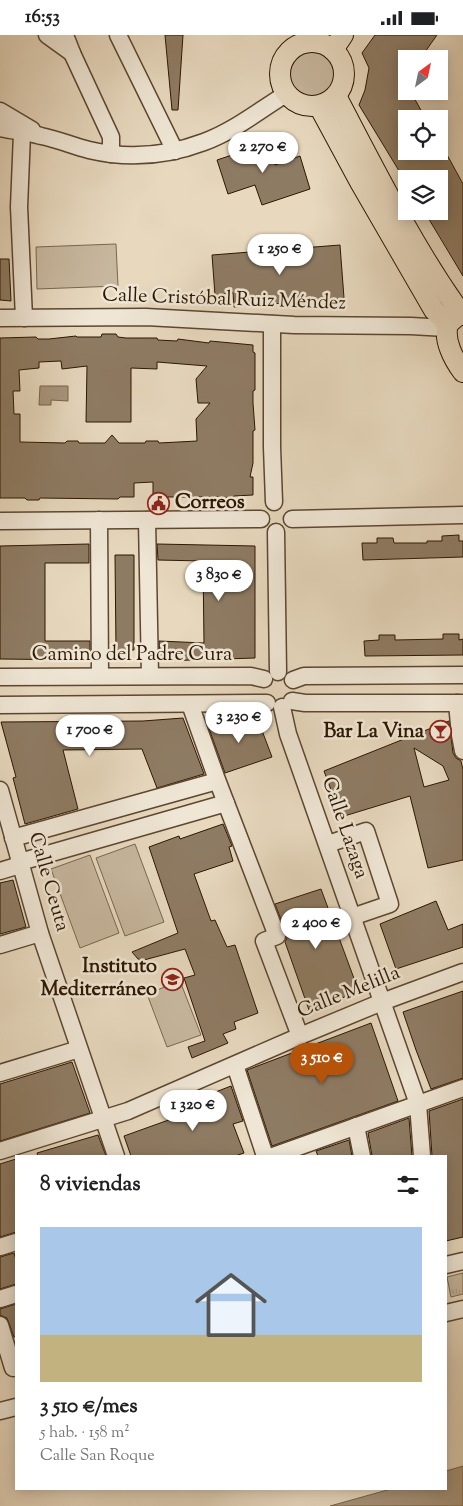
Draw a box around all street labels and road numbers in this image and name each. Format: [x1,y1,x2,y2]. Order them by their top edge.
street label: Calle Cristóbal Ruiz Méndez [102,281,346,319]
street label: Camino del Padre Cura [32,641,232,670]
street label: Calle Lazaga [313,773,375,883]
street label: Calle Ceuta [20,829,76,935]
street label: Calle Melilla [293,959,405,1027]

